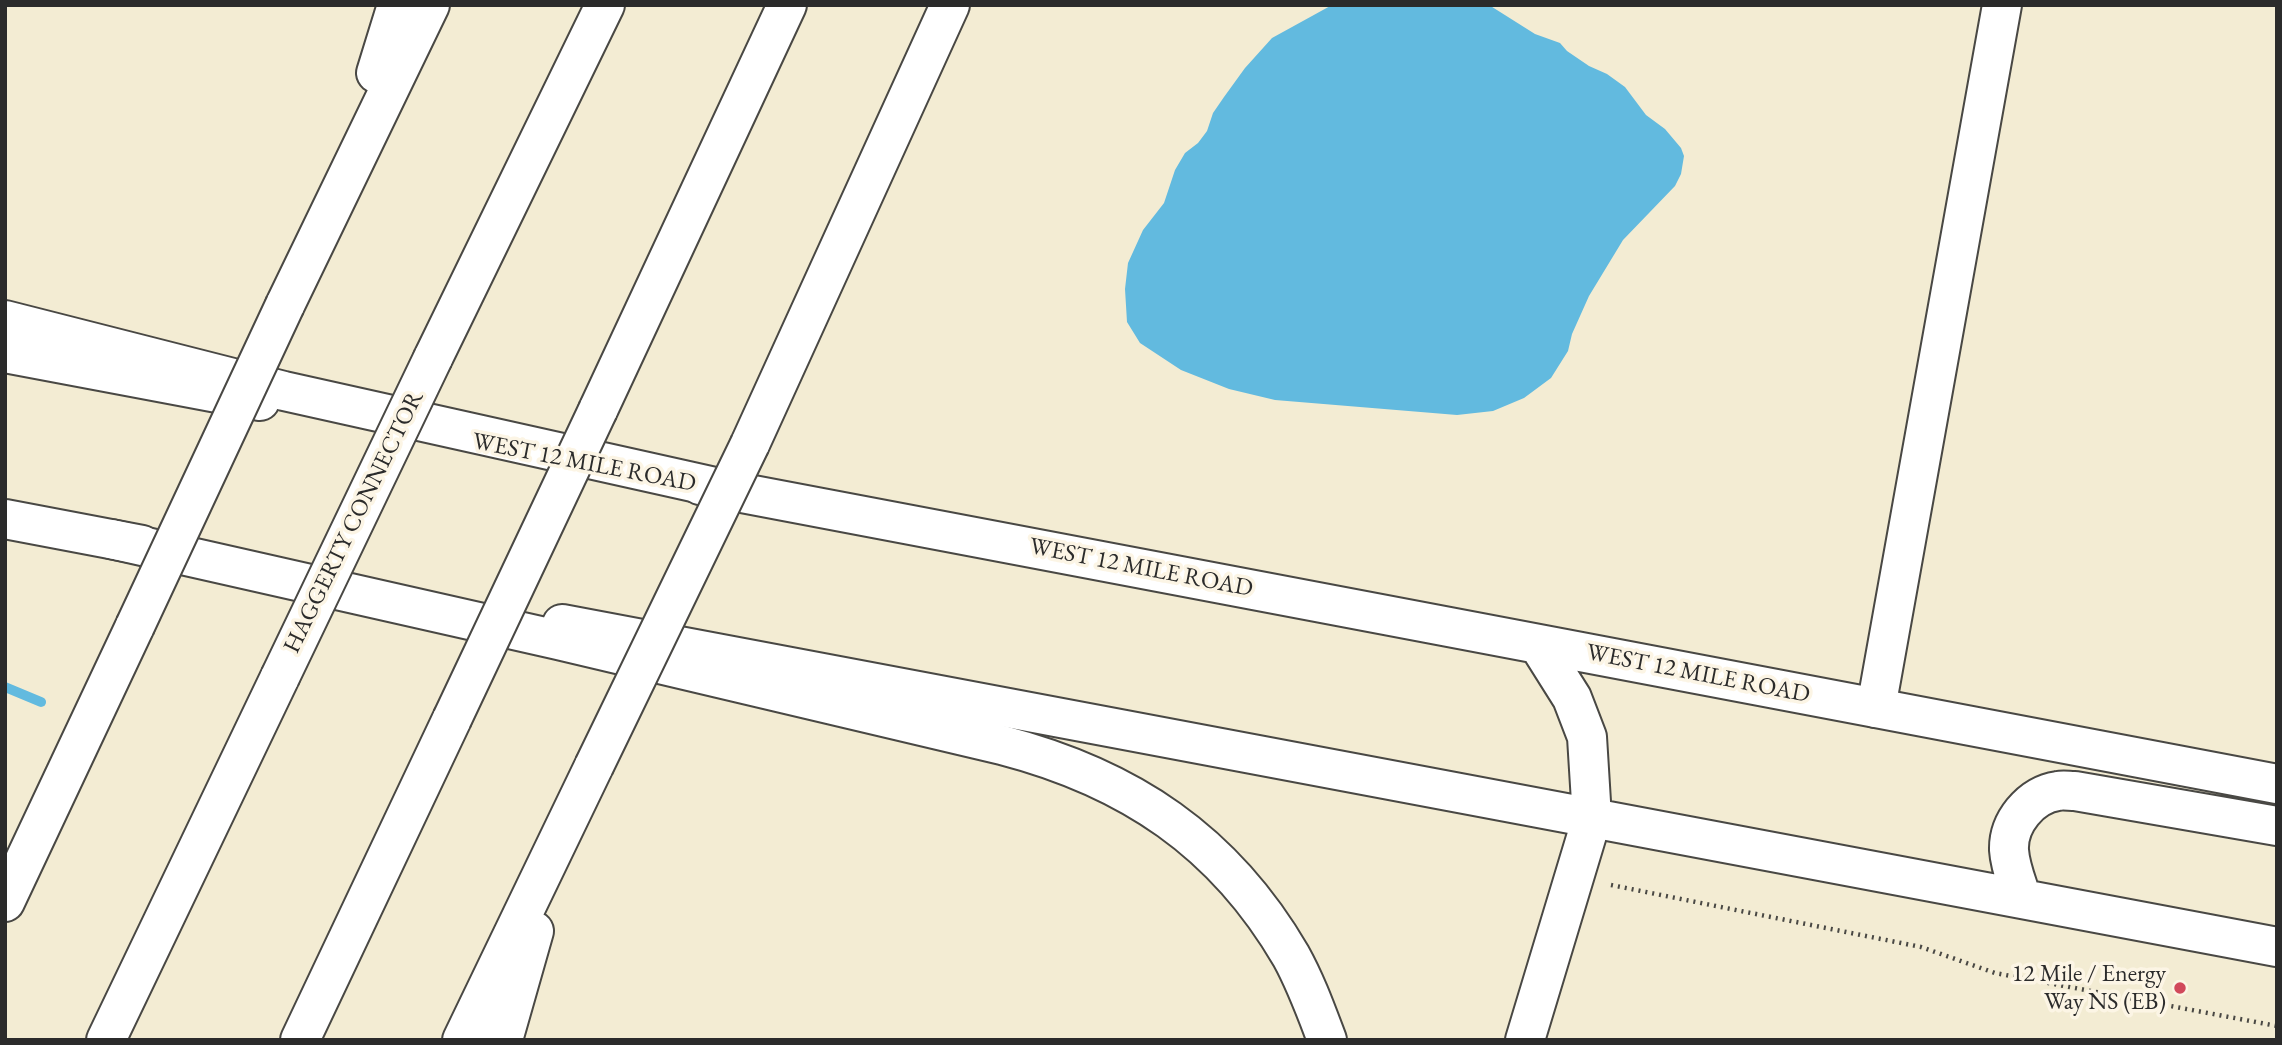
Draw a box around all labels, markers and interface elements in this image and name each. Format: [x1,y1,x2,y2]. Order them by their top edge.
street label: HAGGERTY CONNECTOR [278,386,430,658]
street label: WEST 12 MILE ROAD [470,427,698,499]
street label: WEST 12 MILE ROAD [1027,532,1255,604]
street label: WEST 12 MILE ROAD [1584,638,1812,710]
place label: 12 Mile / Energy Way NS (EB) [2012,960,2166,1016]
marker: 12 Mile / Energy Way NS (EB) [2172,980,2188,996]

